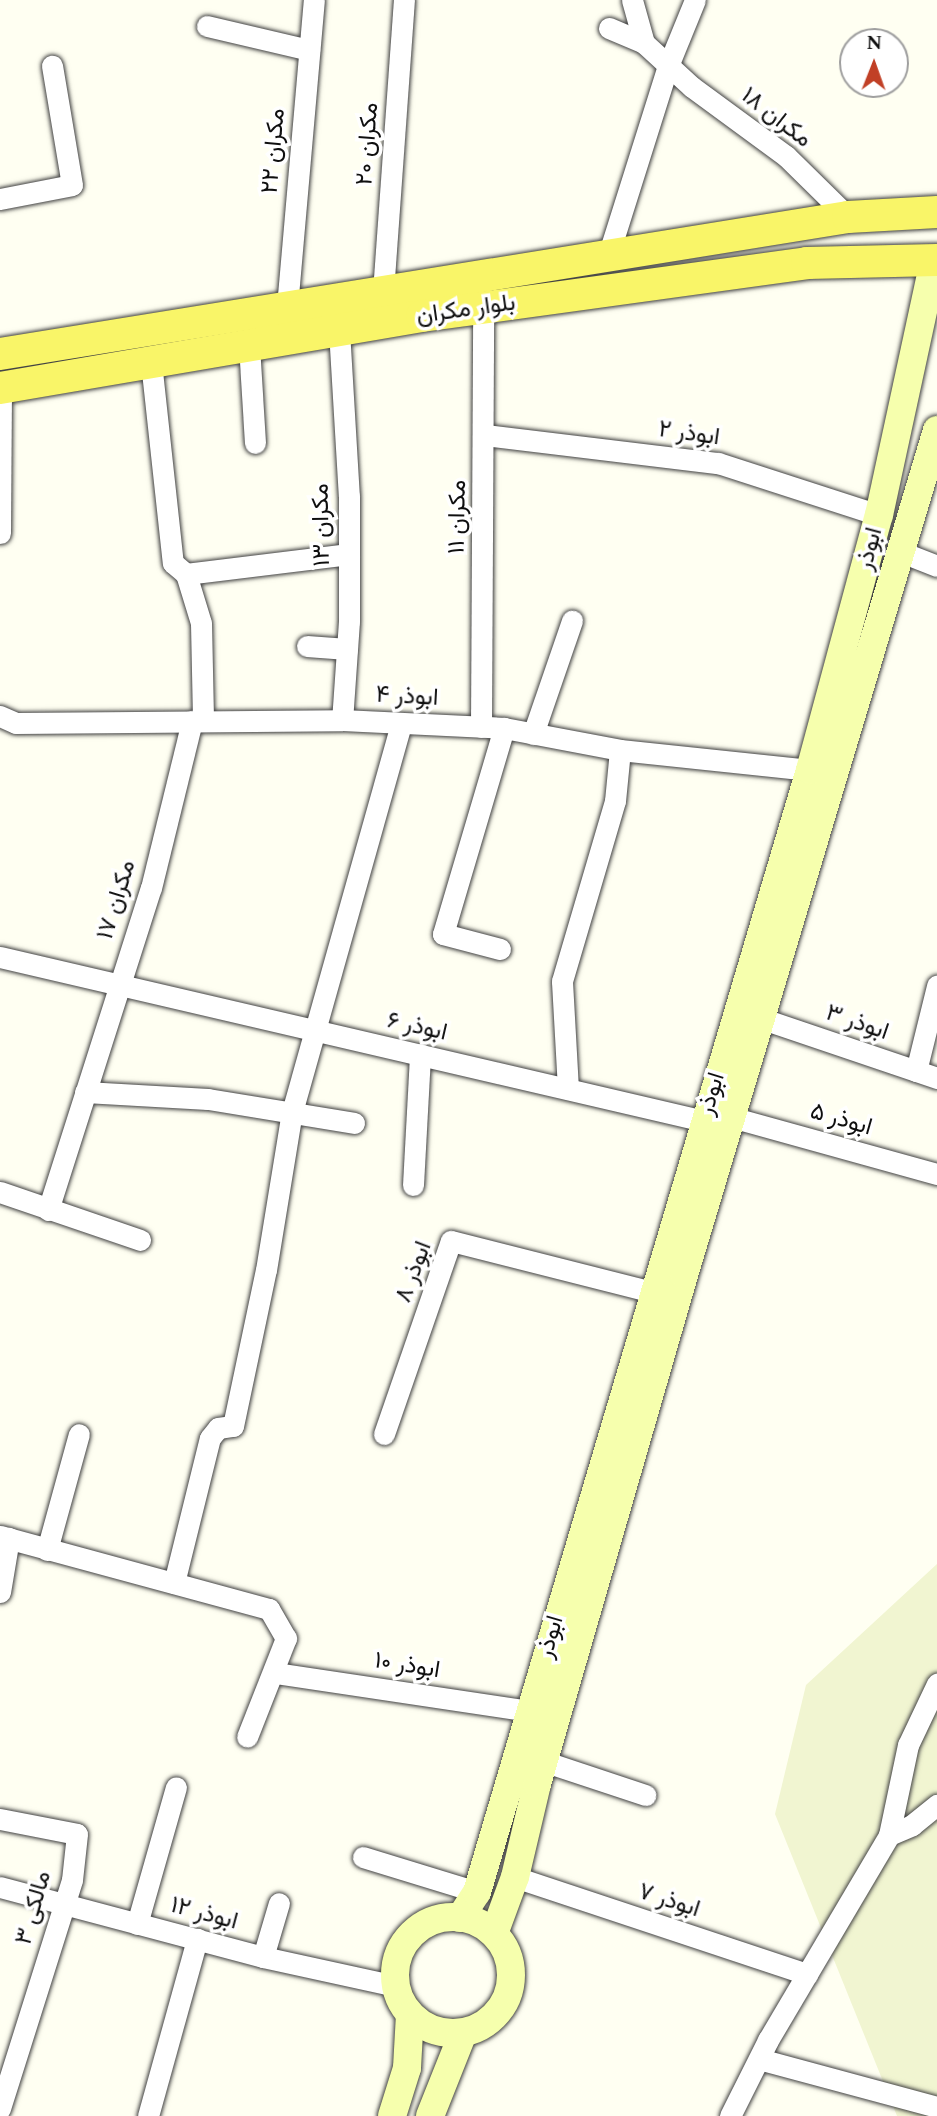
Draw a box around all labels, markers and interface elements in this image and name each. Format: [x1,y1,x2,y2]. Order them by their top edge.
north arrow [839,28,909,98]
text: N [866,29,882,58]
street label: مکران ۱۸ [735,82,817,154]
street label: مکران ۲۰ [351,102,385,186]
street label: مکران ۲۲ [256,107,292,195]
street label: بلوار مکران [415,289,517,331]
street label: ابوذر ۲ [657,415,721,453]
street label: مکران ۱۱ [443,480,473,554]
street label: مکران ۱۳ [307,483,337,567]
street label: ابوذر [851,524,889,574]
street label: ابوذر ۴ [375,681,439,713]
street label: مکران ۱۷ [91,857,143,943]
street label: ابوذر ۳ [822,999,892,1047]
street label: ابوذر ۶ [384,1006,450,1048]
street label: ابوذر [692,1069,732,1119]
street label: ابوذر ۵ [807,1097,875,1143]
street label: ابوذر ۸ [389,1237,439,1307]
street label: ابوذر [531,1612,571,1662]
street label: ابوذر ۱۰ [372,1647,442,1685]
street label: مالکی ۳ [10,1868,58,1948]
street label: ابوذر ۷ [635,1878,703,1924]
street label: ابوذر ۱۲ [167,1891,241,1937]

